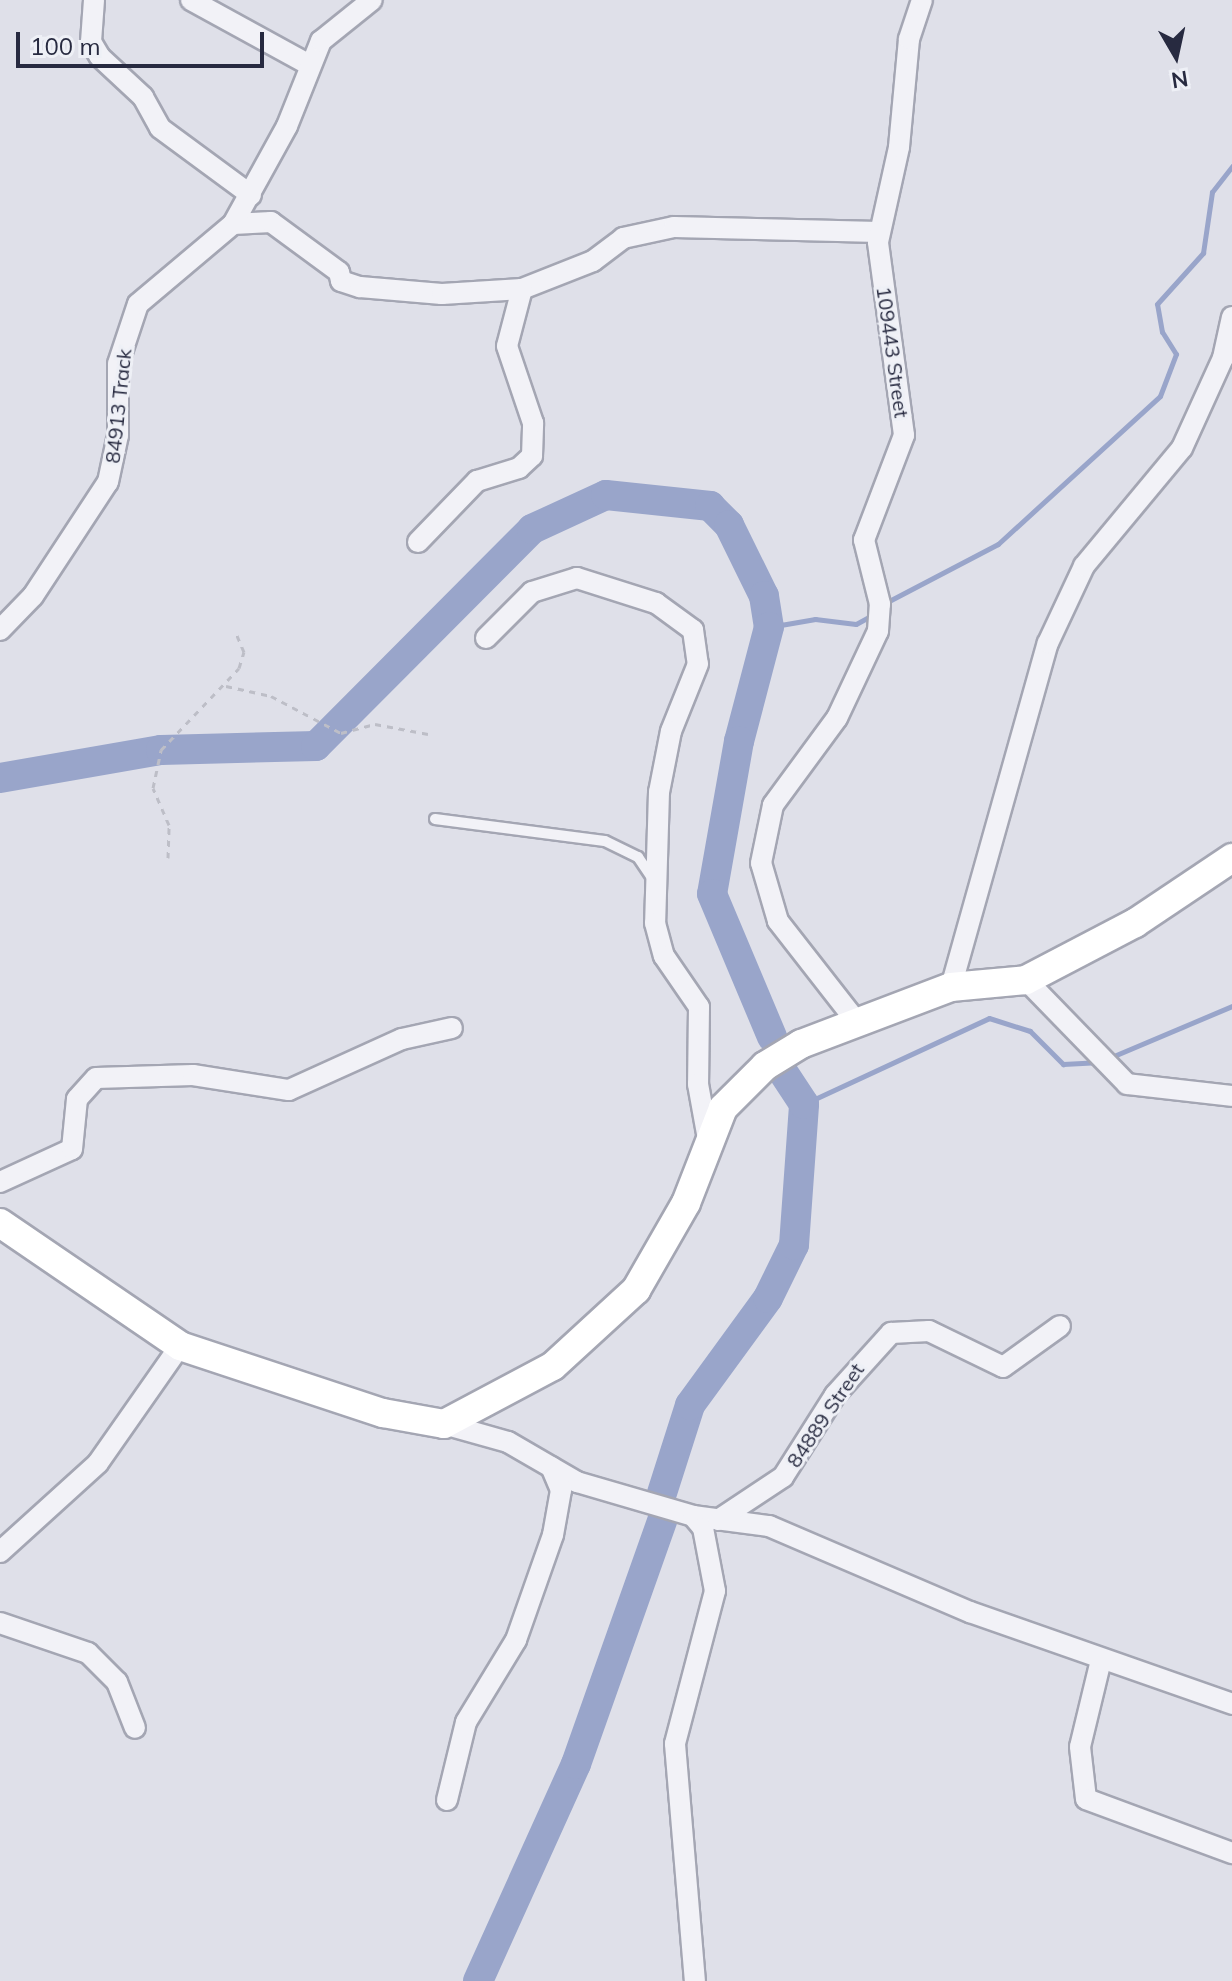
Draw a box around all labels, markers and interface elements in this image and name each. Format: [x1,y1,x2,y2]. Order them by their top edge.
scale bar [20,16,268,66]
north arrow [1136,16,1216,96]
text: 100 m [30,31,101,61]
text: N [1169,65,1190,95]
street label: 109443 Street [872,285,914,419]
street label: 84913 Track [100,347,136,465]
street label: 84889 Street [781,1358,869,1472]

